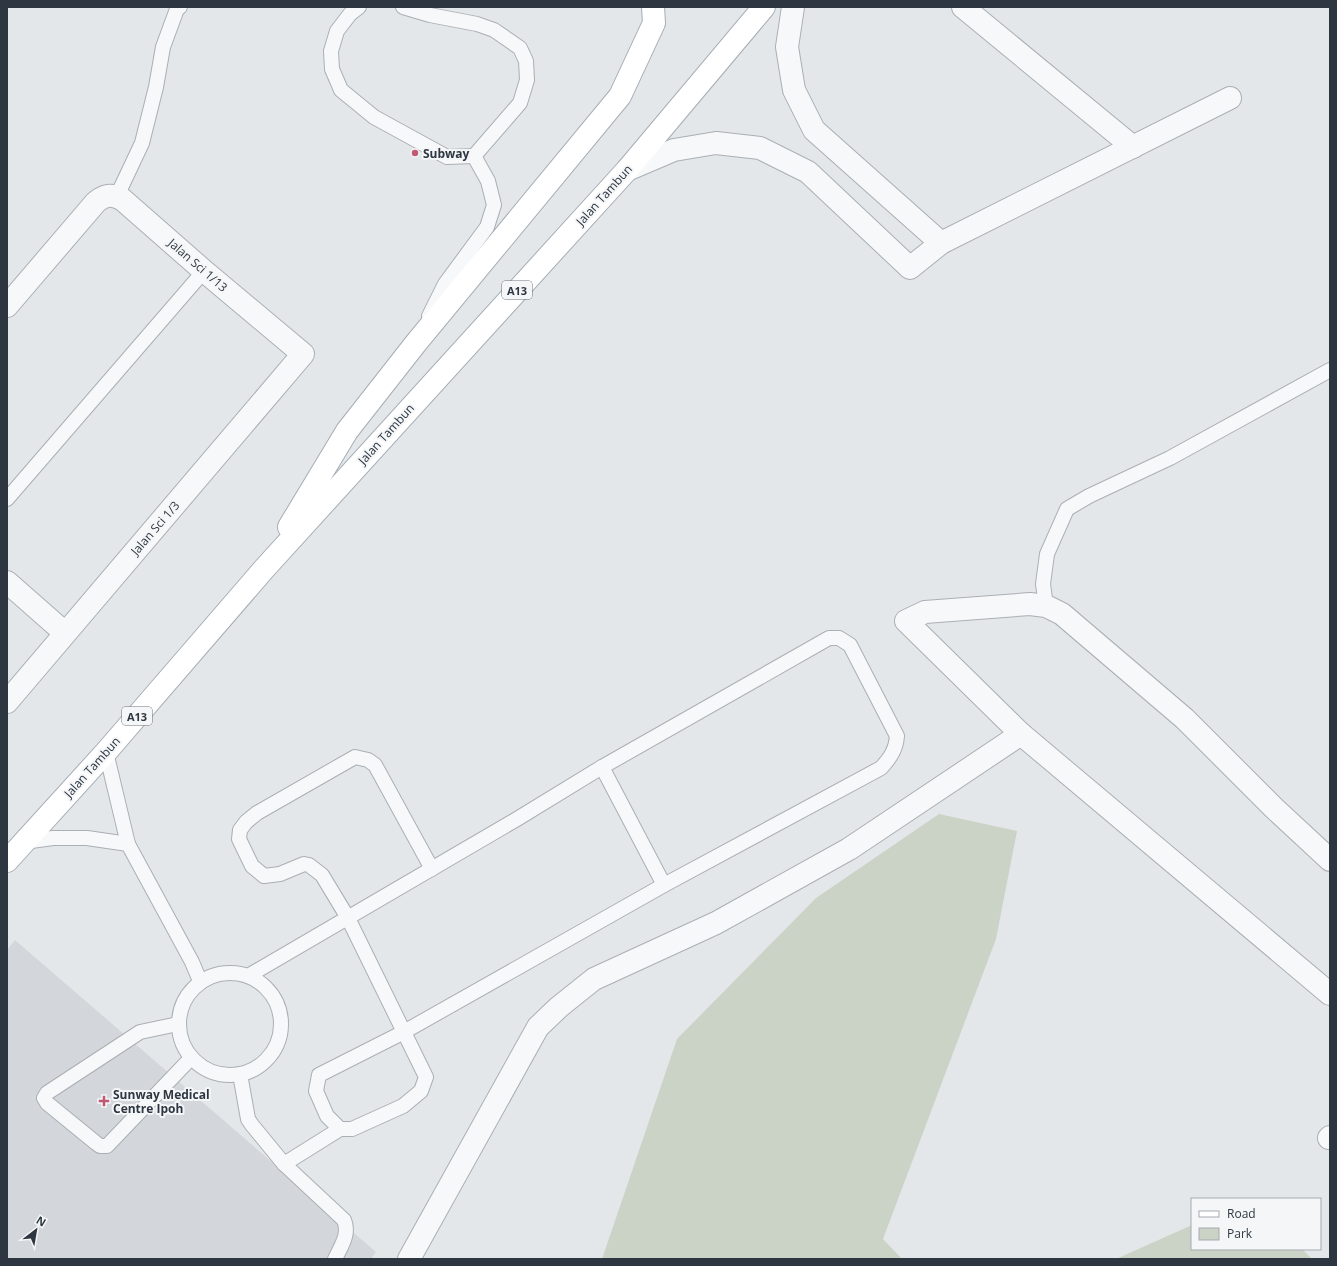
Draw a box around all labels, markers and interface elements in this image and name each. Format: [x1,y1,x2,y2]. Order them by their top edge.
place label: Subway [423,145,470,162]
marker: Subway [410,148,420,158]
street label: Jalan Tambun [571,161,636,230]
street label: Jalan Sci 1/13 [164,234,231,296]
road number: A13 [502,281,532,299]
street label: Jalan Tambun [353,400,418,469]
street label: Jalan Sci 1/3 [126,497,183,559]
road number: A13 [122,707,152,725]
street label: Jalan Tambun [59,733,124,802]
place label: Sunway Medical Centre Ipoh [113,1086,210,1117]
marker: Sunway Medical Centre Ipoh [98,1095,110,1107]
legend [1191,1198,1321,1250]
text: Road [1227,1205,1256,1222]
north arrow [16,1210,56,1250]
text: N [34,1212,49,1230]
text: Park [1227,1225,1253,1242]

